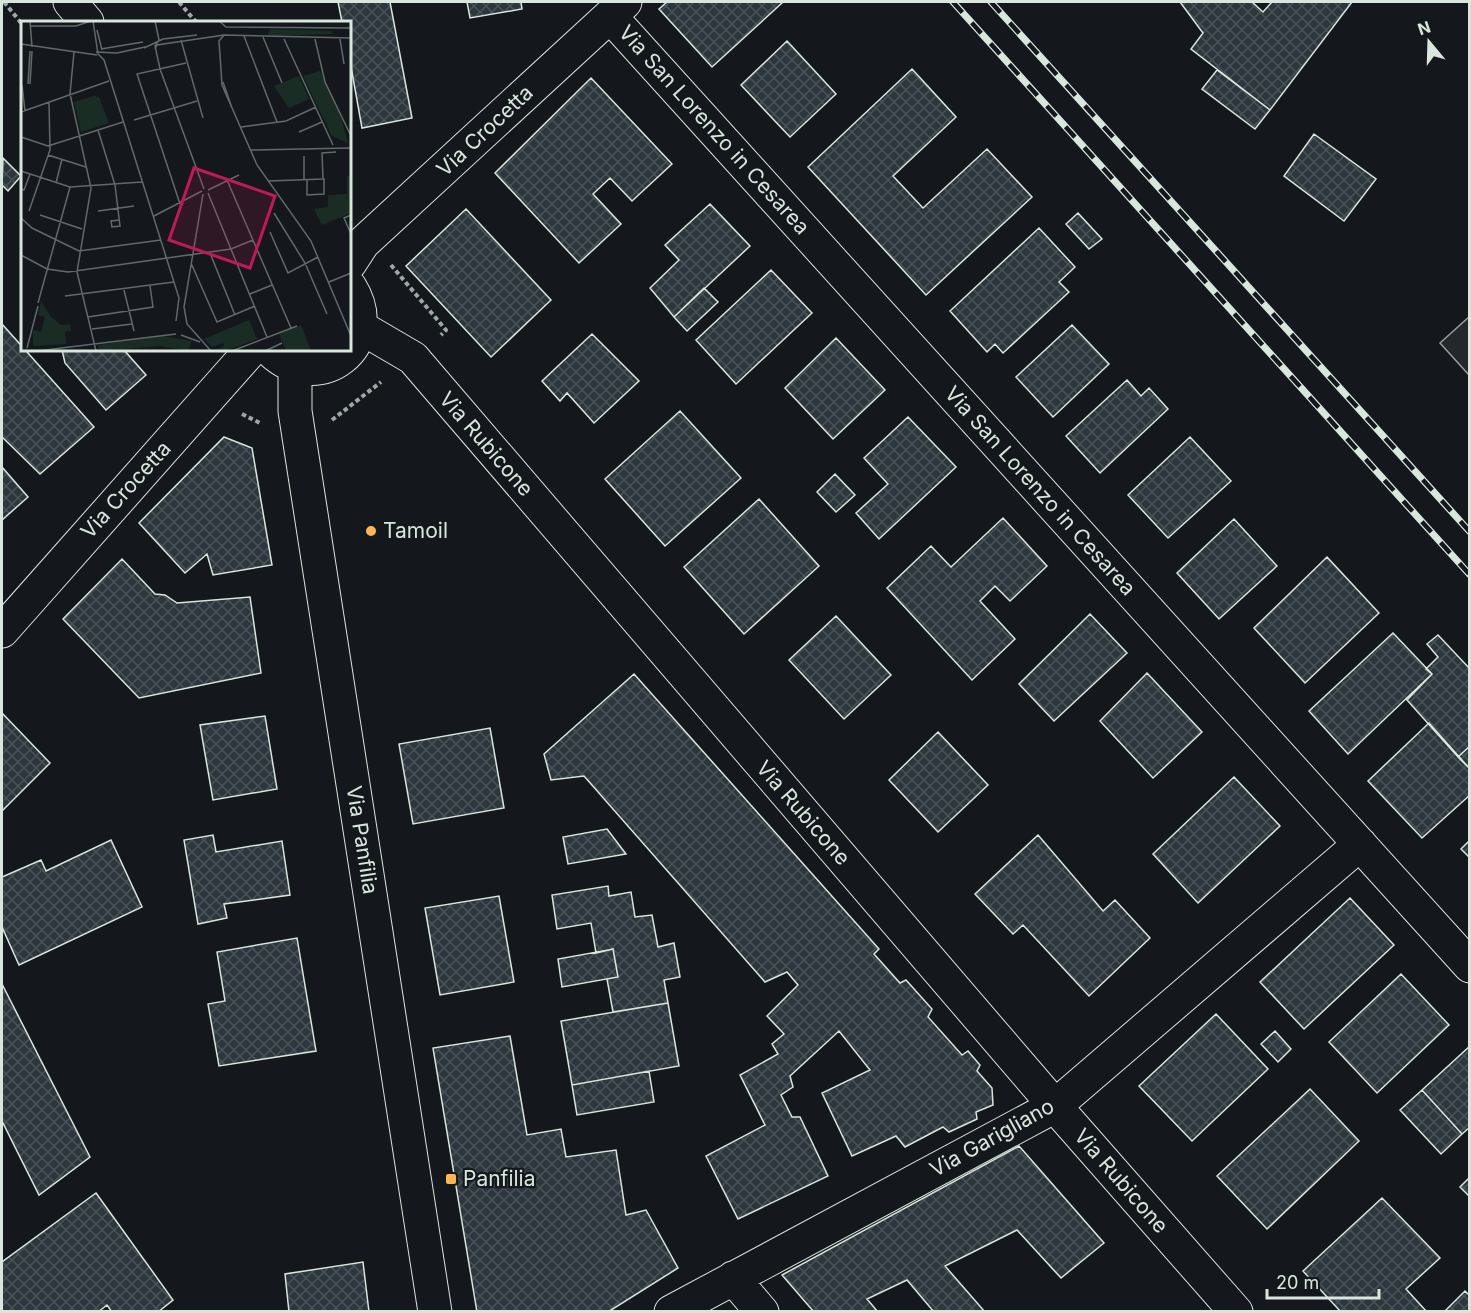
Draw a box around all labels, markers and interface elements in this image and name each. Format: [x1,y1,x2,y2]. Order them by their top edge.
north arrow [1399,12,1459,72]
text: N [1415,16,1433,39]
street label: Via San Lorenzo in Cesarea [614,20,815,239]
inset map [21,21,351,351]
street label: Via Crocetta [431,80,538,181]
street label: Via San Lorenzo in Cesarea [940,381,1141,600]
street label: Via Rubicone [434,386,539,501]
street label: Via Crocetta [75,436,176,543]
place label: Tamoil [383,518,448,543]
marker: Tamoil [364,524,378,538]
street label: Via Rubicone [751,755,856,870]
street label: Via Panfilia [342,784,383,896]
street label: Via Garigliano [925,1093,1058,1182]
street label: Via Rubicone [1069,1123,1174,1238]
place label: Panfilia [463,1166,535,1191]
marker: Panfilia [444,1172,458,1186]
scale bar [1267,1262,1380,1300]
text: 20 m [1276,1272,1319,1293]

